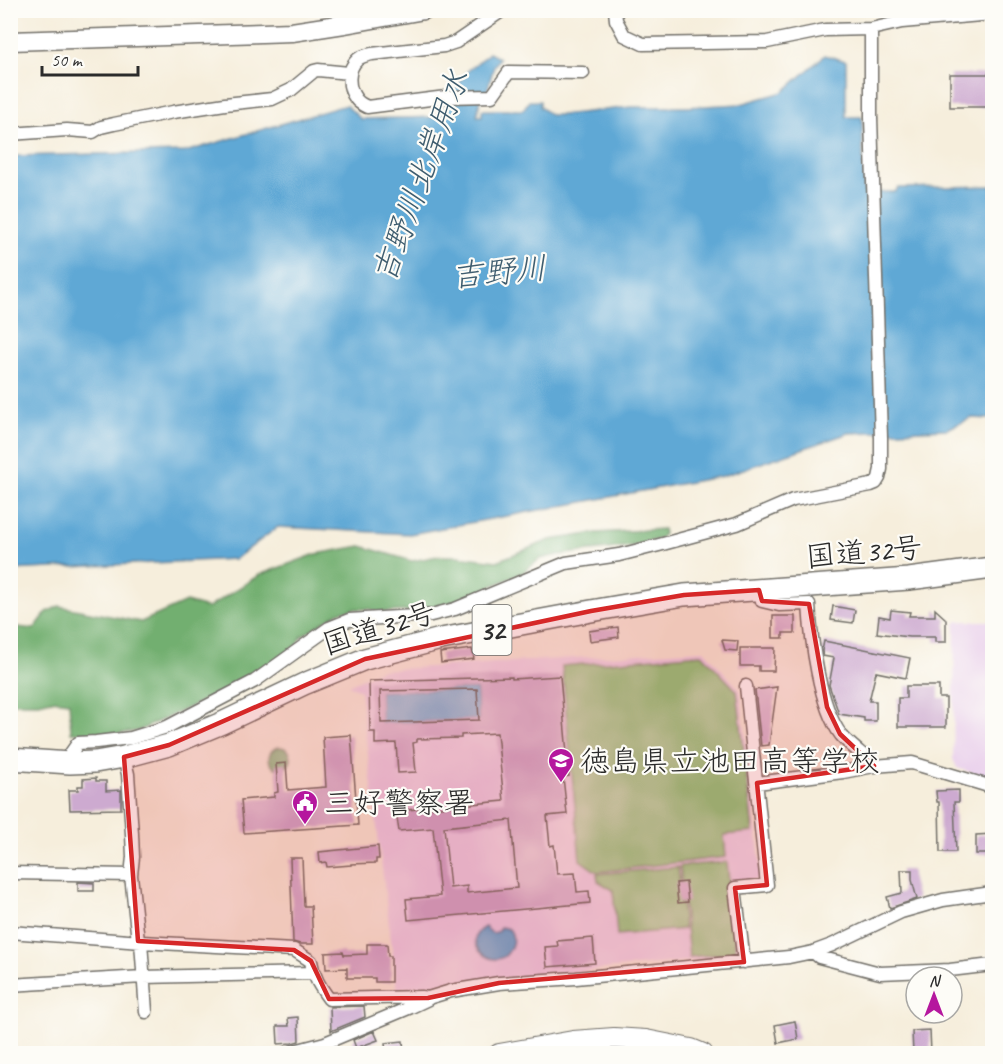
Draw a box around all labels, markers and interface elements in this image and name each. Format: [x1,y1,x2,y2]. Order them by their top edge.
scale bar [42,39,138,77]
text: 50 m [51,49,84,71]
water label: 吉野川北岸用水 [363,64,479,288]
water label: 吉野川 [449,247,549,297]
street label: 国道32号 [804,528,924,576]
street label: 国道32号 [318,593,440,663]
road number: 32 [472,605,512,655]
place label: 徳島県立池田高等学校 [580,742,880,780]
school or university icon: 徳島県立池田高等学校 [546,746,576,784]
place label: 三好警察署 [324,784,474,822]
public building icon: 三好警察署 [290,788,320,826]
north arrow [904,965,964,1025]
text: N [929,971,942,991]

